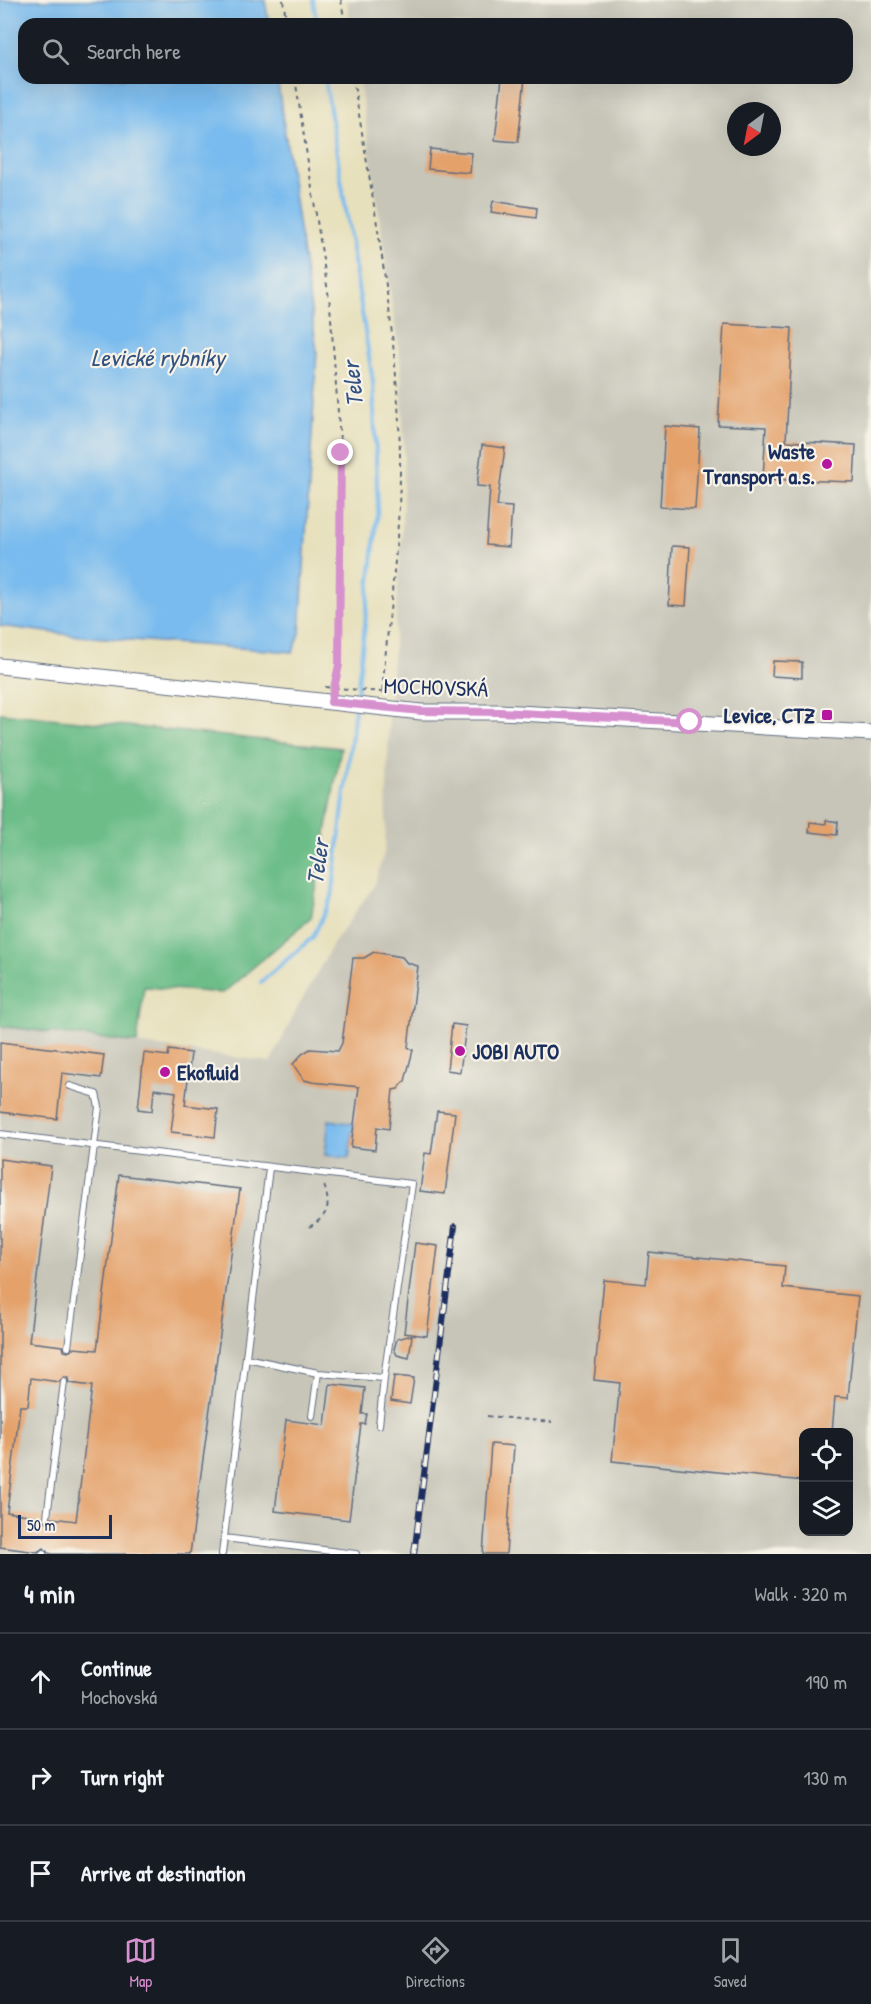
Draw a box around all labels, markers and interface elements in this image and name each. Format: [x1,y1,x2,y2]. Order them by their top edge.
search box [18,18,853,84]
icon: search [39,35,72,68]
text: Search here [87,36,181,66]
north arrow [727,102,781,156]
water label: Levické rybníky [91,341,228,374]
water label: Teler [333,357,370,409]
place label: Waste Transport a.s. [702,436,815,492]
route end [327,439,353,465]
marker: Waste Transport a.s. [820,457,834,471]
street label: MOCHOVSKÁ [383,670,489,704]
place label: Levice, CTZ [724,700,816,730]
route start [676,708,702,734]
marker: Levice, CTZ [820,708,834,722]
water label: Teler [298,834,336,887]
place label: JOBI AUTO [472,1036,559,1066]
marker: JOBI AUTO [453,1044,467,1058]
place label: Ekofluid [177,1057,239,1087]
marker: Ekofluid [158,1065,172,1079]
map controls [799,1428,853,1536]
button: locate [799,1428,853,1482]
button: layers [799,1482,853,1536]
scale bar [18,1512,112,1540]
text: 50 m [27,1514,56,1536]
text: 4 min [24,1576,75,1611]
text: Walk · 320 m [755,1580,847,1607]
text: Continue [81,1653,152,1683]
icon: ahead [24,1665,57,1698]
text: 190 m [805,1668,847,1695]
text: Mochovská [81,1683,157,1710]
icon: right [24,1761,57,1794]
text: Turn right [81,1762,164,1792]
text: 130 m [804,1764,847,1791]
icon: arrive [24,1857,57,1890]
text: Arrive at destination [81,1858,246,1888]
tab: Map [124,1934,157,1992]
tab: Directions [406,1934,465,1992]
tab: Saved [714,1934,747,1992]

